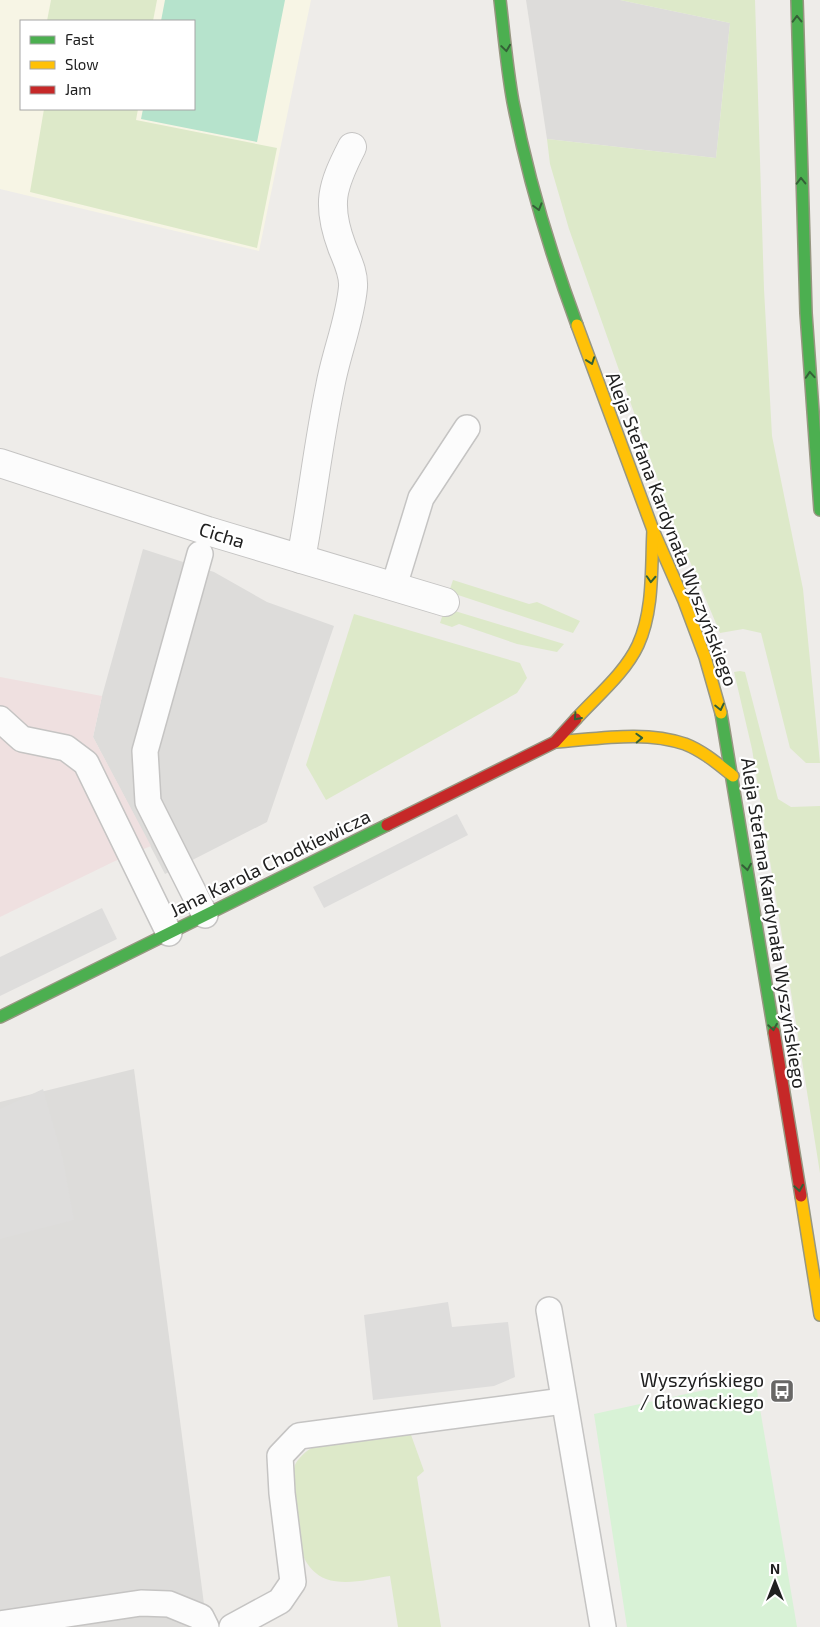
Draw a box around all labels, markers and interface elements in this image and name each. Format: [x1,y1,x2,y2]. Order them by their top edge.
one-way arrow [792,15,803,23]
legend [20,20,195,110]
text: Fast [65,30,95,48]
one-way arrow [500,45,511,53]
text: Slow [65,55,99,73]
text: Jam [65,80,91,98]
one-way arrow [796,177,806,185]
one-way arrow [533,203,543,211]
one-way arrow [585,356,595,365]
street label: Aleja Stefana Kardynała Wyszyńskiego [602,368,743,689]
one-way arrow [805,370,816,378]
street label: Cicha [197,517,248,552]
one-way arrow [645,575,656,583]
one-way arrow [714,702,725,711]
one-way arrow [574,712,583,721]
one-way arrow [635,733,643,744]
street label: Aleja Stefana Kardynała Wyszyńskiego [737,756,812,1090]
street label: Jana Karola Chodkiewicza [166,804,374,921]
one-way arrow [742,862,752,871]
one-way arrow [768,1023,778,1031]
one-way arrow [794,1183,804,1192]
place label: Wyszyńskiego / Głowackiego [640,1368,764,1413]
bus stop icon: Wyszyńskiego / Głowackiego [769,1378,795,1404]
north arrow [750,1557,800,1607]
text: N [770,1560,780,1577]

